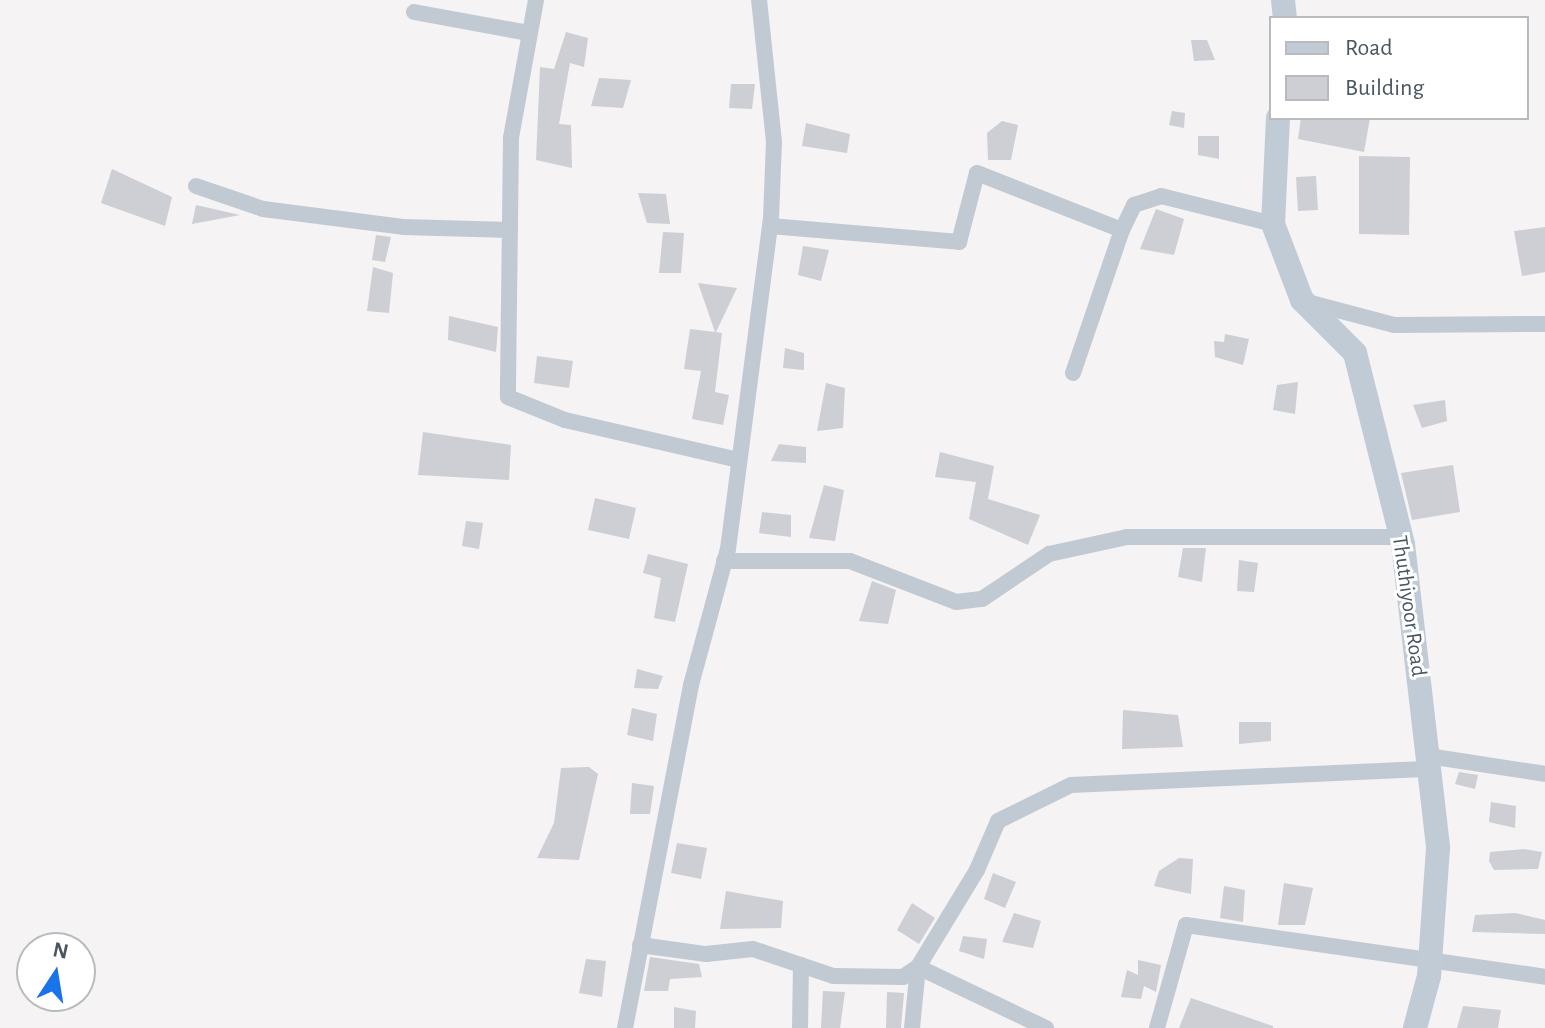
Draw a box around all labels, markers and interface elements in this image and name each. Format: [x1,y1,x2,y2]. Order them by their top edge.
legend [1269,16,1529,120]
text: Road [1345,36,1393,60]
text: Building [1345,76,1424,100]
street label: Thuthiyoor Road [1386,534,1432,678]
north arrow [16,932,96,1012]
text: N [51,938,70,963]

